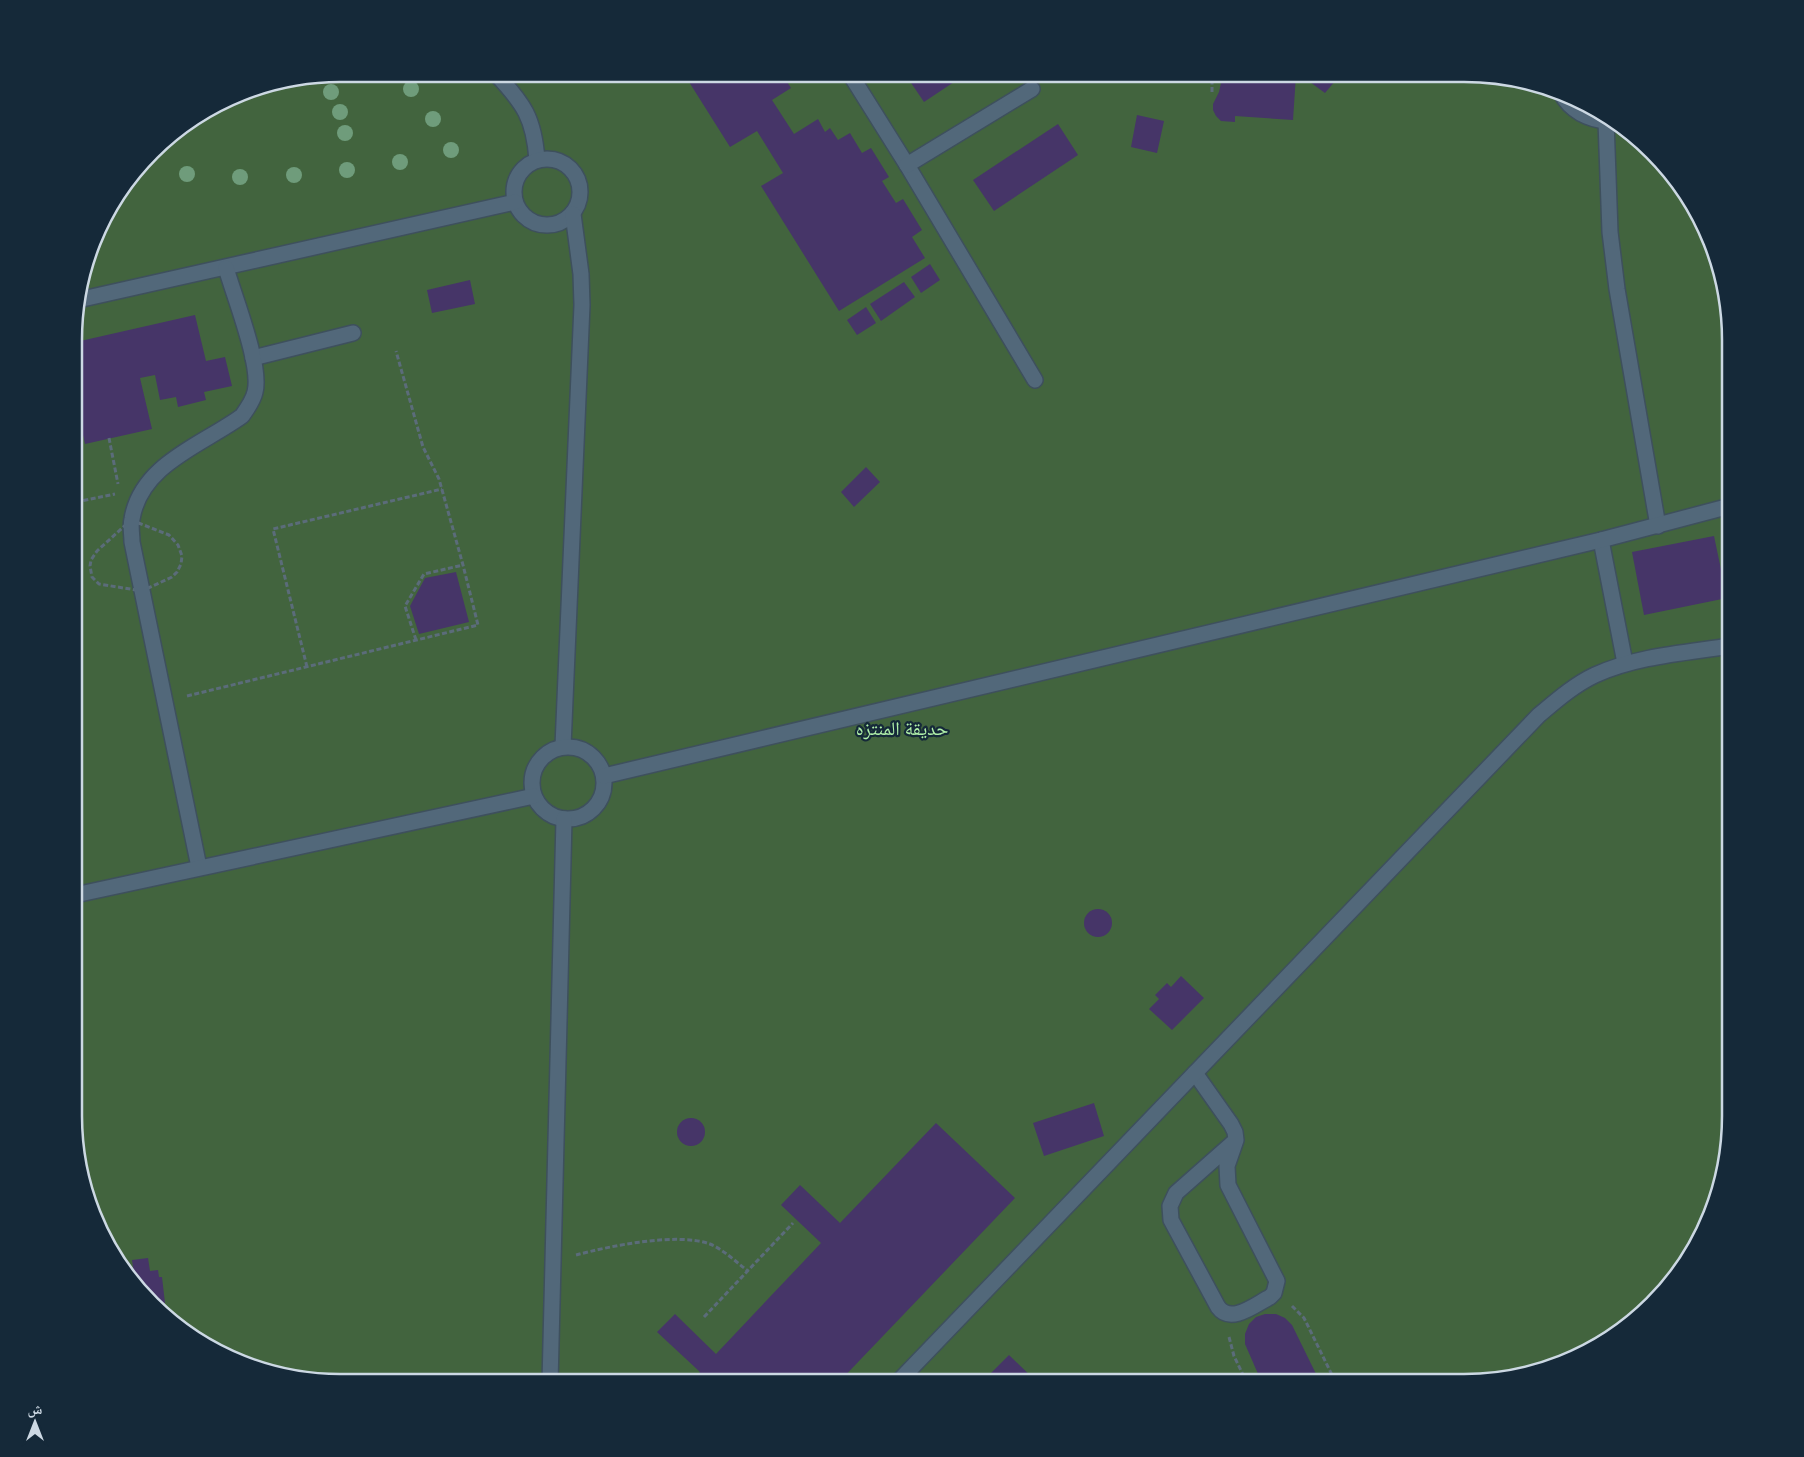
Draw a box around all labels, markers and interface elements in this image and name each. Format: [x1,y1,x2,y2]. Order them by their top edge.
park label: حديقة المنتزه [856,716,948,741]
north arrow [10,1397,60,1447]
text: ش [28,1400,43,1418]

